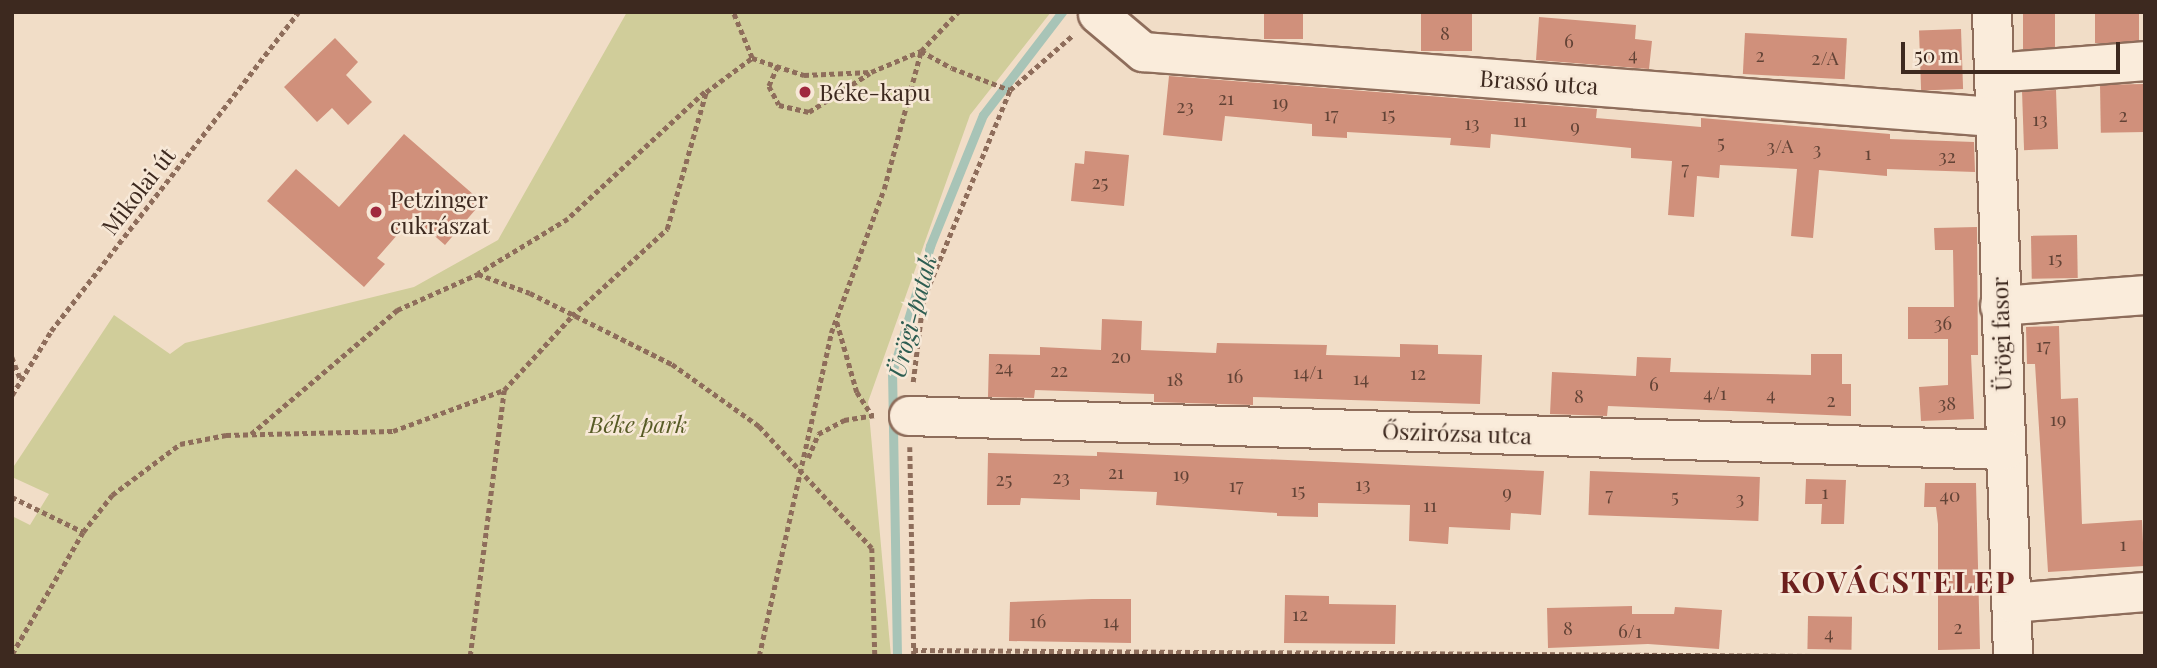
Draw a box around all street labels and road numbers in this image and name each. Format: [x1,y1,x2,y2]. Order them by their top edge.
street label: Brassó utca [1479,64,1599,100]
street label: Mikolai út [95,142,181,240]
street label: Ürögi fasor [1985,276,2017,392]
street label: Őszirózsa utca [1382,417,1532,449]

